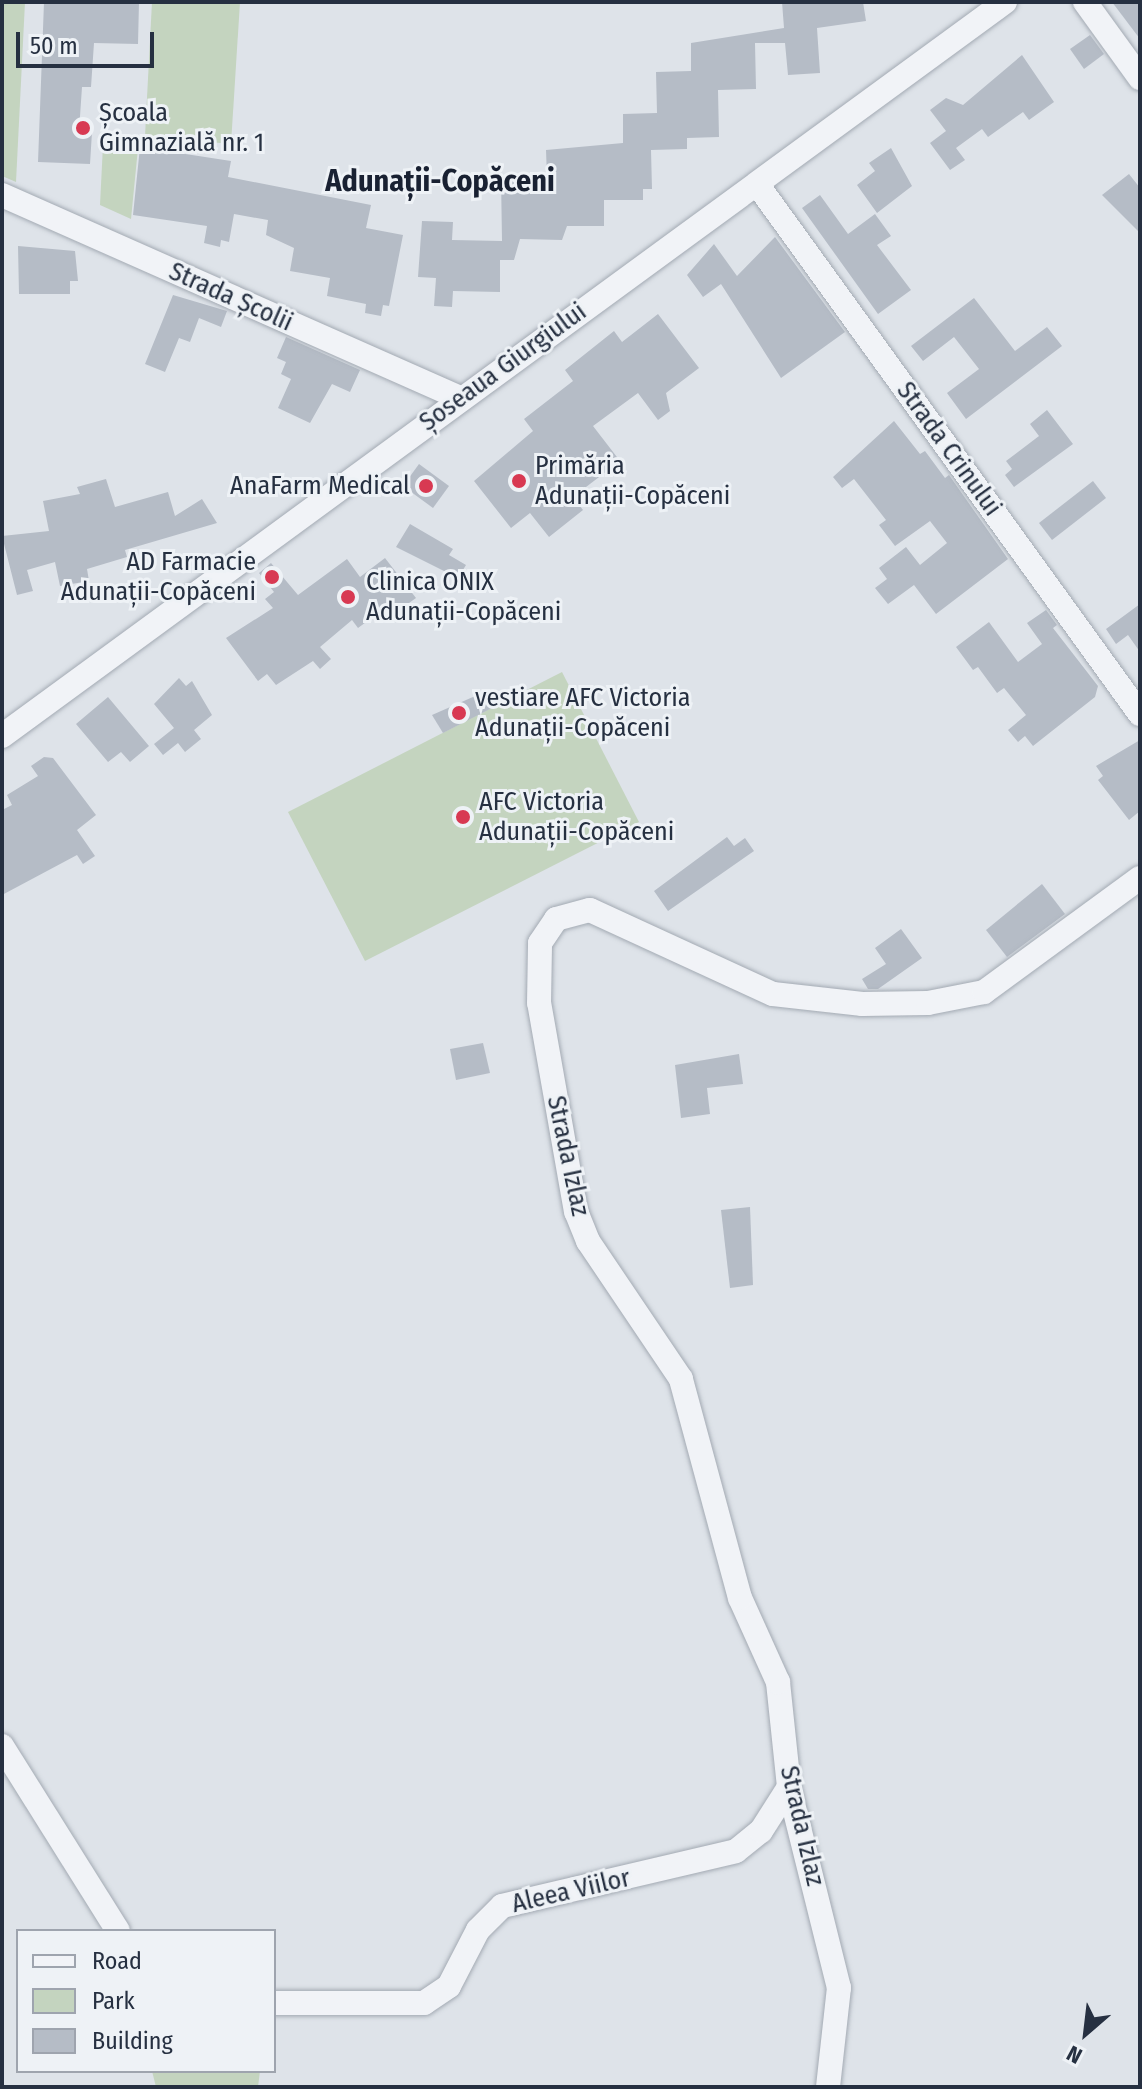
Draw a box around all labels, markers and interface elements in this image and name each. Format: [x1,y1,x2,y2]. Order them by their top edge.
scale bar [20,16,158,66]
text: 50 m [30,32,78,60]
place label: Școala Gimnazială nr. 1 [99,97,264,158]
marker: Școala Gimnazială nr. 1 [74,119,92,137]
district label: Adunații-Copăceni [325,163,555,199]
street label: Strada Școlii [164,256,298,338]
street label: Șoseaua Giurgiului [413,296,593,438]
street label: Strada Crinului [890,376,1008,522]
place label: Primăria Adunații-Copăceni [535,450,730,512]
place label: AnaFarm Medical [230,470,410,502]
marker: Primăria Adunații-Copăceni [510,472,528,490]
marker: AnaFarm Medical [417,477,435,495]
place label: AD Farmacie Adunații-Copăceni [61,546,256,608]
place label: Clinica ONIX Adunații-Copăceni [366,566,561,628]
marker: AD Farmacie Adunații-Copăceni [263,568,281,586]
marker: Clinica ONIX Adunații-Copăceni [337,586,359,608]
place label: vestiare AFC Victoria Adunații-Copăceni [475,682,691,744]
marker: vestiare AFC Victoria Adunații-Copăceni [450,704,468,722]
place label: AFC Victoria Adunații-Copăceni [479,786,674,848]
marker: AFC Victoria Adunații-Copăceni [454,808,472,826]
street label: Strada Izlaz [540,1093,596,1219]
street label: Strada Izlaz [773,1763,831,1889]
street label: Aleea Viilor [509,1862,633,1920]
legend [16,1929,276,2073]
text: Road [92,1947,142,1975]
text: Park [92,1987,135,2015]
north arrow [1046,1993,1126,2073]
text: Building [92,2027,173,2055]
text: N [1062,2040,1087,2070]

